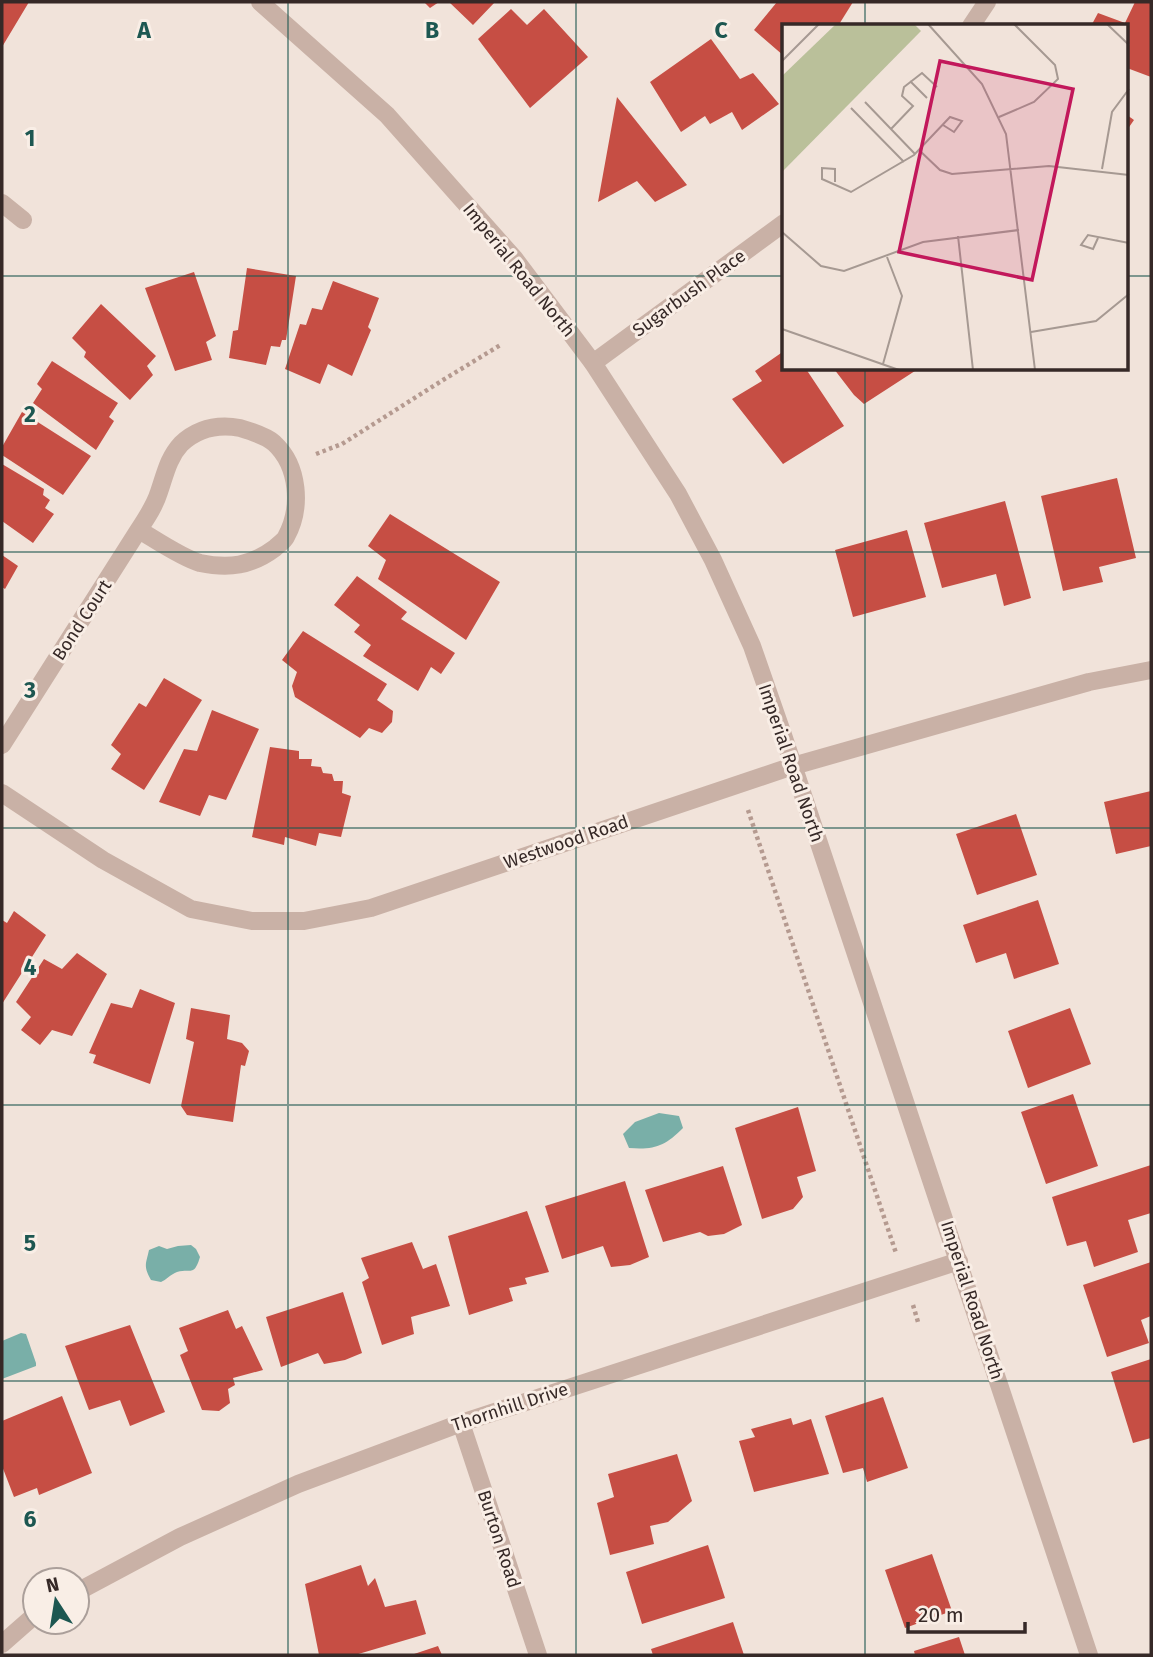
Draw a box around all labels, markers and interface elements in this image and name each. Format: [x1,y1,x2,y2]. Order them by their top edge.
text: A [136,16,151,44]
text: B [425,16,439,44]
text: C [714,16,728,44]
inset map [782,24,1128,371]
text: 1 [25,124,35,152]
street label: Imperial Road North [458,199,580,341]
street label: Sugarbush Place [628,245,750,341]
text: 2 [24,400,36,428]
street label: Bond Court [48,575,116,664]
text: 3 [23,676,36,704]
street label: Imperial Road North [754,681,828,845]
street label: Westwood Road [501,810,631,874]
text: 4 [24,953,37,981]
street label: Imperial Road North [936,1218,1008,1382]
text: 5 [24,1229,36,1257]
street label: Thornhill Drive [449,1378,571,1436]
street label: Burton Road [473,1487,525,1591]
text: 6 [24,1505,37,1533]
north arrow [21,1566,91,1636]
text: N [44,1572,61,1597]
scale bar [908,1590,1025,1634]
text: 20 m [918,1602,964,1628]

